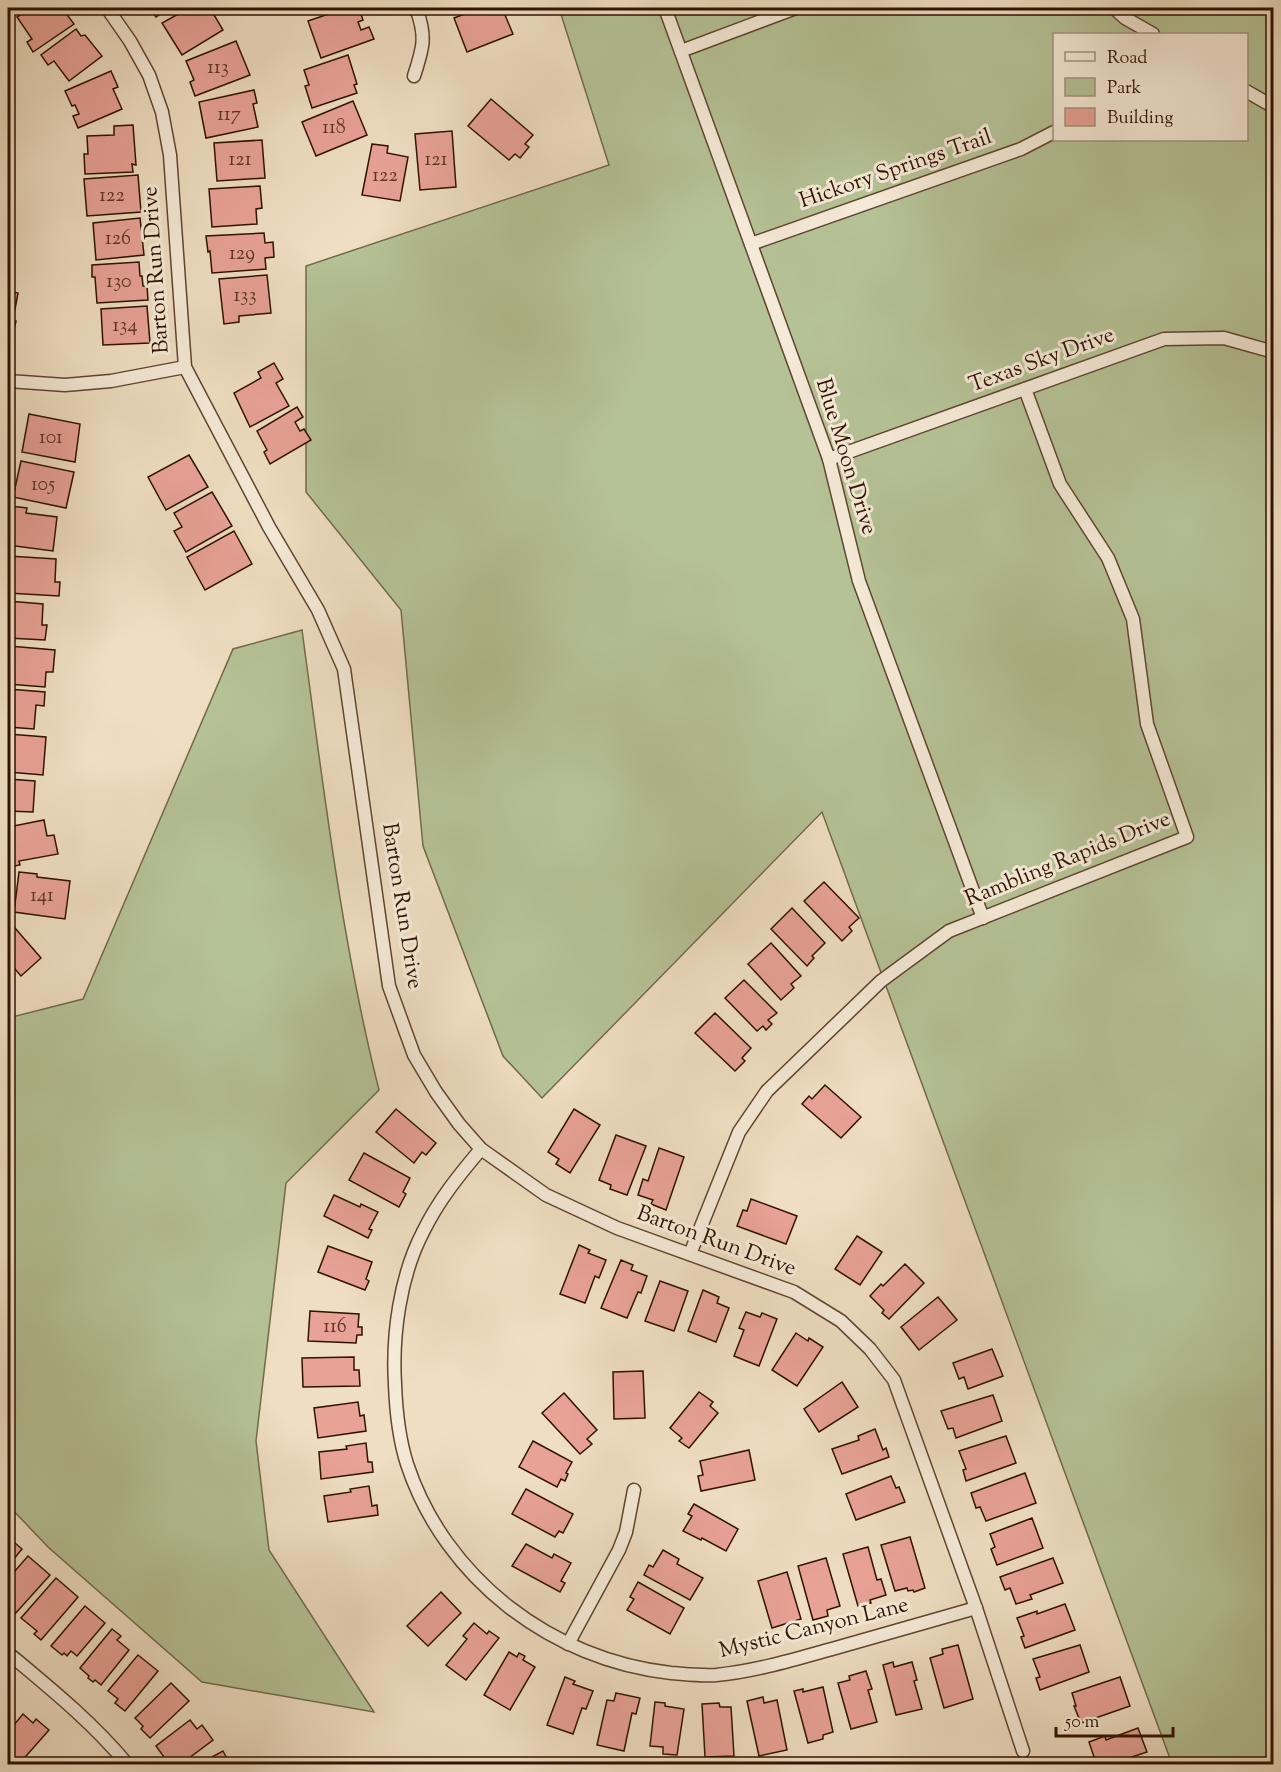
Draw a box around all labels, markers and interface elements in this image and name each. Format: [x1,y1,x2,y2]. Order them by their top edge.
legend [1053,33,1248,141]
text: Road [1107,46,1147,72]
house number: 113 [207,54,229,83]
text: Park [1107,76,1142,102]
house number: 117 [217,101,241,130]
text: Building [1107,106,1173,132]
house number: 118 [322,114,346,143]
street label: Hickory Springs Trail [795,122,997,218]
house number: 121 [229,146,252,175]
house number: 121 [425,146,448,175]
house number: 122 [372,162,398,191]
house number: 122 [99,182,125,211]
street label: Barton Run Drive [135,185,179,355]
house number: 126 [105,225,131,254]
house number: 129 [229,240,255,269]
house number: 130 [106,268,132,297]
house number: 133 [234,282,256,311]
house number: 134 [113,312,137,341]
street label: Texas Sky Drive [965,320,1119,402]
street label: Blue Moon Drive [806,375,884,539]
house number: 101 [39,424,63,453]
house number: 105 [31,471,55,500]
street label: Rambling Rapids Drive [960,804,1176,916]
street label: Barton Run Drive [372,821,430,991]
house number: 141 [30,882,54,911]
street label: Barton Run Drive [632,1198,800,1286]
house number: 116 [323,1313,347,1342]
street label: Mystic Canyon Lane [716,1590,912,1668]
scale bar [1056,1700,1173,1738]
text: 50 m [1064,1710,1100,1736]

